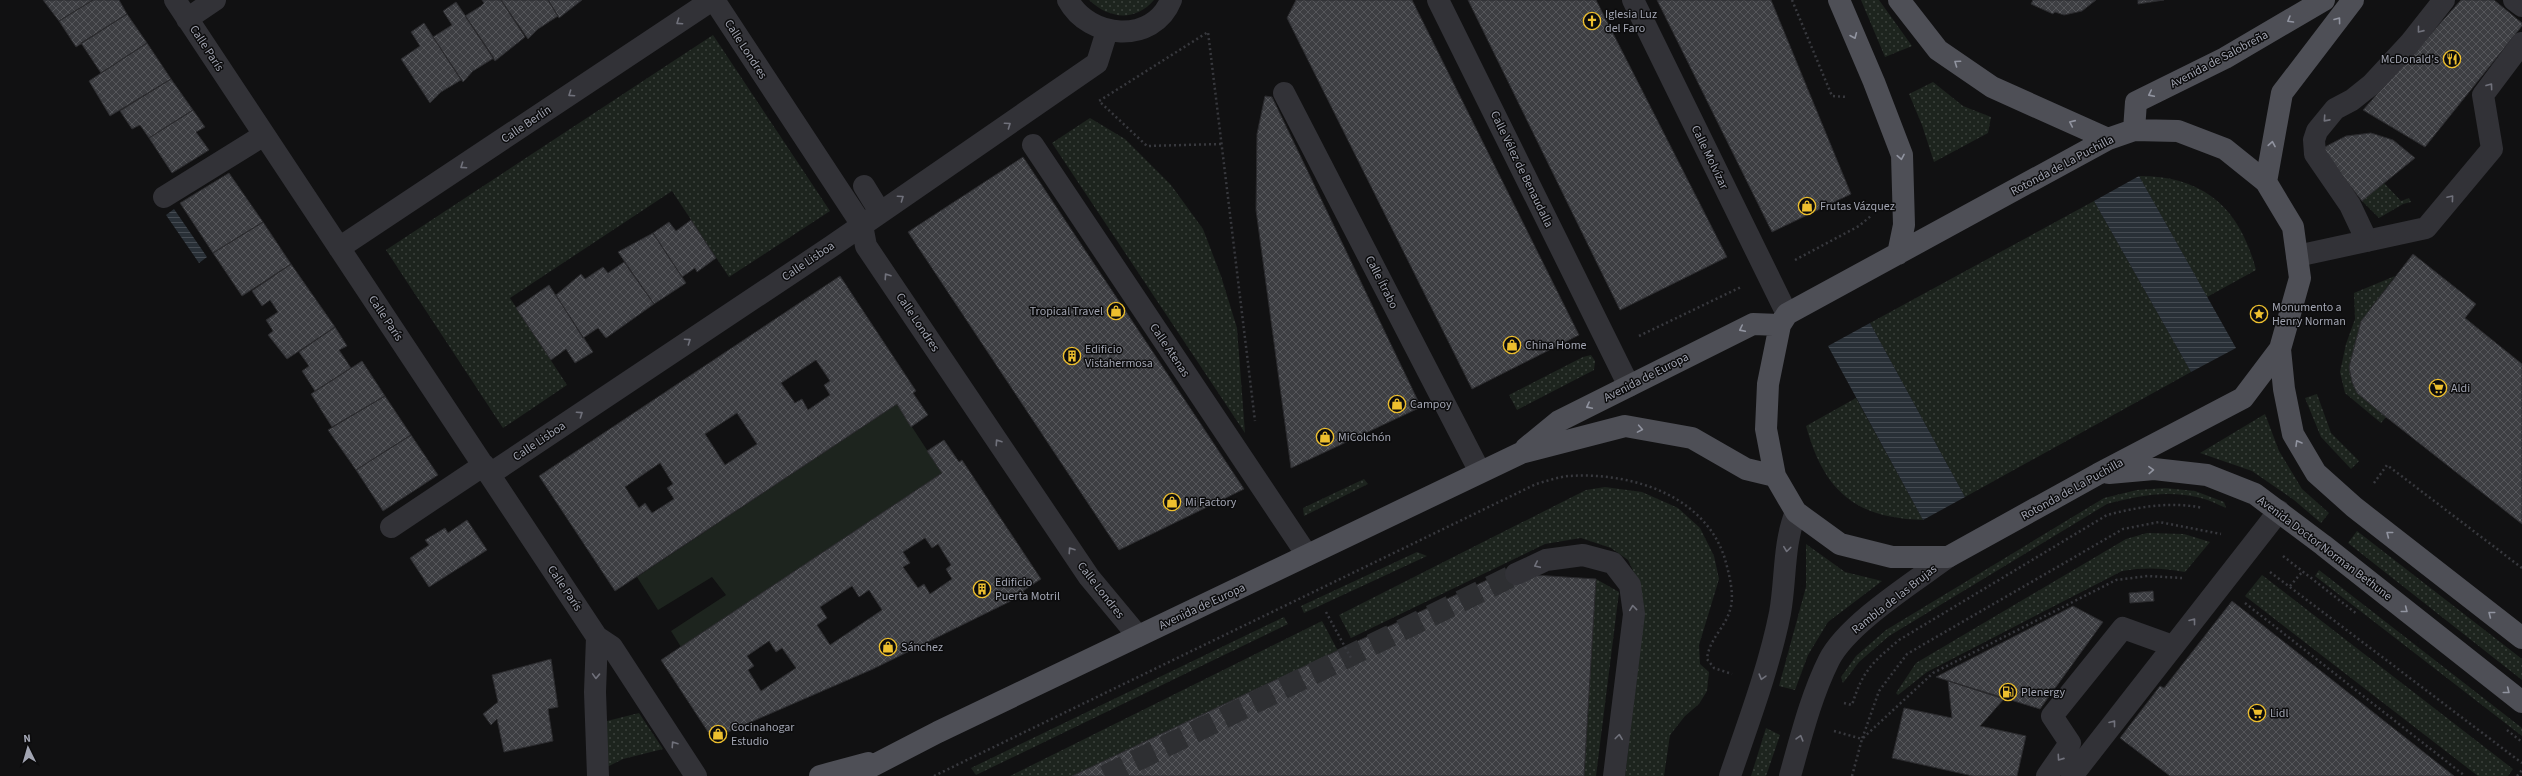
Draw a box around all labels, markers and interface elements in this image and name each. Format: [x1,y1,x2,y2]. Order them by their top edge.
place label: Iglesia Luz del Faro [1605,6,1657,37]
church icon: Iglesia Luz del Faro [1582,11,1602,31]
one-way arrow [2287,15,2294,22]
street label: Calle Londres [720,16,771,82]
one-way arrow [677,17,684,24]
one-way arrow [2333,17,2340,24]
street label: Calle París [185,22,228,75]
street label: Avenida de Salobreña [2167,26,2271,92]
one-way arrow [2418,26,2425,33]
one-way arrow [1850,32,1858,39]
restaurant icon: McDonald's [2442,49,2462,69]
place label: McDonald's [2381,51,2439,68]
one-way arrow [1954,60,1961,68]
one-way arrow [2485,83,2493,90]
one-way arrow [568,89,575,97]
one-way arrow [2148,89,2155,97]
street label: Calle Berlín [498,101,555,147]
street label: Calle Vélez de Benaudalla [1486,108,1557,230]
one-way arrow [2323,114,2331,122]
one-way arrow [2069,120,2077,128]
one-way arrow [1003,122,1010,129]
street label: Calle Molvízar [1687,122,1733,193]
street label: Rotonda de La Puchilla [2008,131,2117,200]
one-way arrow [2268,140,2276,147]
one-way arrow [1897,153,1905,160]
one-way arrow [460,161,467,169]
one-way arrow [2447,195,2454,203]
one-way arrow [896,196,903,203]
shop icon: Frutas Vázquez [1797,196,1817,216]
place label: Frutas Vázquez [1820,198,1895,215]
street label: Calle Lisboa [779,238,838,285]
street label: Calle Ítrabo [1361,253,1402,312]
one-way arrow [884,273,892,280]
street label: Calle Londres [892,289,944,355]
street label: Calle París [364,292,407,345]
place label: Monumento a Henry Norman [2272,299,2346,330]
shop icon: Tropical Travel [1106,301,1126,321]
place label: Tropical Travel [1030,303,1103,320]
place icon: Monumento a Henry Norman [2249,304,2269,324]
street label: Calle Atenas [1145,320,1194,380]
one-way arrow [1739,324,1747,332]
shop icon: China Home [1502,335,1522,355]
place label: China Home [1525,337,1587,354]
one-way arrow [684,339,691,346]
place label: Edificio Vistahermosa [1085,341,1153,372]
building icon: Edificio Vistahermosa [1062,346,1082,366]
street label: Avenida de Europa [1601,349,1692,406]
supermarket icon: Aldi [2428,378,2448,398]
place label: Aldi [2451,380,2470,397]
shop icon: Campoy [1387,394,1407,414]
place label: Campoy [1410,396,1452,413]
one-way arrow [1585,401,1593,409]
one-way arrow [576,411,583,418]
street label: Calle Lisboa [510,418,569,465]
one-way arrow [1637,424,1644,433]
shop icon: MiColchón [1315,427,1335,447]
place label: MiColchón [1338,429,1391,446]
one-way arrow [996,439,1003,446]
one-way arrow [2296,440,2303,447]
street label: Rotonda de La Puchilla [2018,454,2127,525]
one-way arrow [2148,466,2154,474]
shop icon: Mi Factory [1162,492,1182,512]
street label: Avenida Doctor Norman Bethune [2254,492,2396,605]
place label: Mi Factory [1185,494,1237,511]
one-way arrow [2386,532,2393,539]
one-way arrow [1783,546,1792,553]
one-way arrow [1068,547,1076,554]
street label: Calle Londres [1073,558,1128,622]
one-way arrow [1534,560,1541,568]
street label: Rambla de las Brujas [1848,561,1941,638]
street label: Calle París [543,562,586,615]
place label: Edificio Puerta Motril [995,574,1060,605]
building icon: Edificio Puerta Motril [972,579,992,599]
street label: Avenida de Europa [1156,579,1248,634]
one-way arrow [1629,605,1638,611]
one-way arrow [2401,605,2408,612]
one-way arrow [2489,612,2496,619]
one-way arrow [2189,618,2196,625]
shop icon: Sánchez [878,637,898,657]
place label: Sánchez [901,639,943,656]
one-way arrow [591,673,600,679]
one-way arrow [1758,673,1767,680]
fuel station icon: Plenergy [1998,682,2018,702]
place label: Plenergy [2021,684,2066,701]
one-way arrow [2503,686,2510,693]
supermarket icon: Lidl [2247,703,2267,723]
place label: Lidl [2270,705,2289,722]
place label: Cocinahogar Estudio [731,719,795,750]
one-way arrow [2109,721,2116,728]
shop icon: Cocinahogar Estudio [708,724,728,744]
north arrow [8,728,48,768]
text: N [23,731,31,746]
one-way arrow [1614,734,1623,740]
one-way arrow [1796,735,1804,742]
one-way arrow [671,741,679,748]
one-way arrow [2057,754,2065,761]

